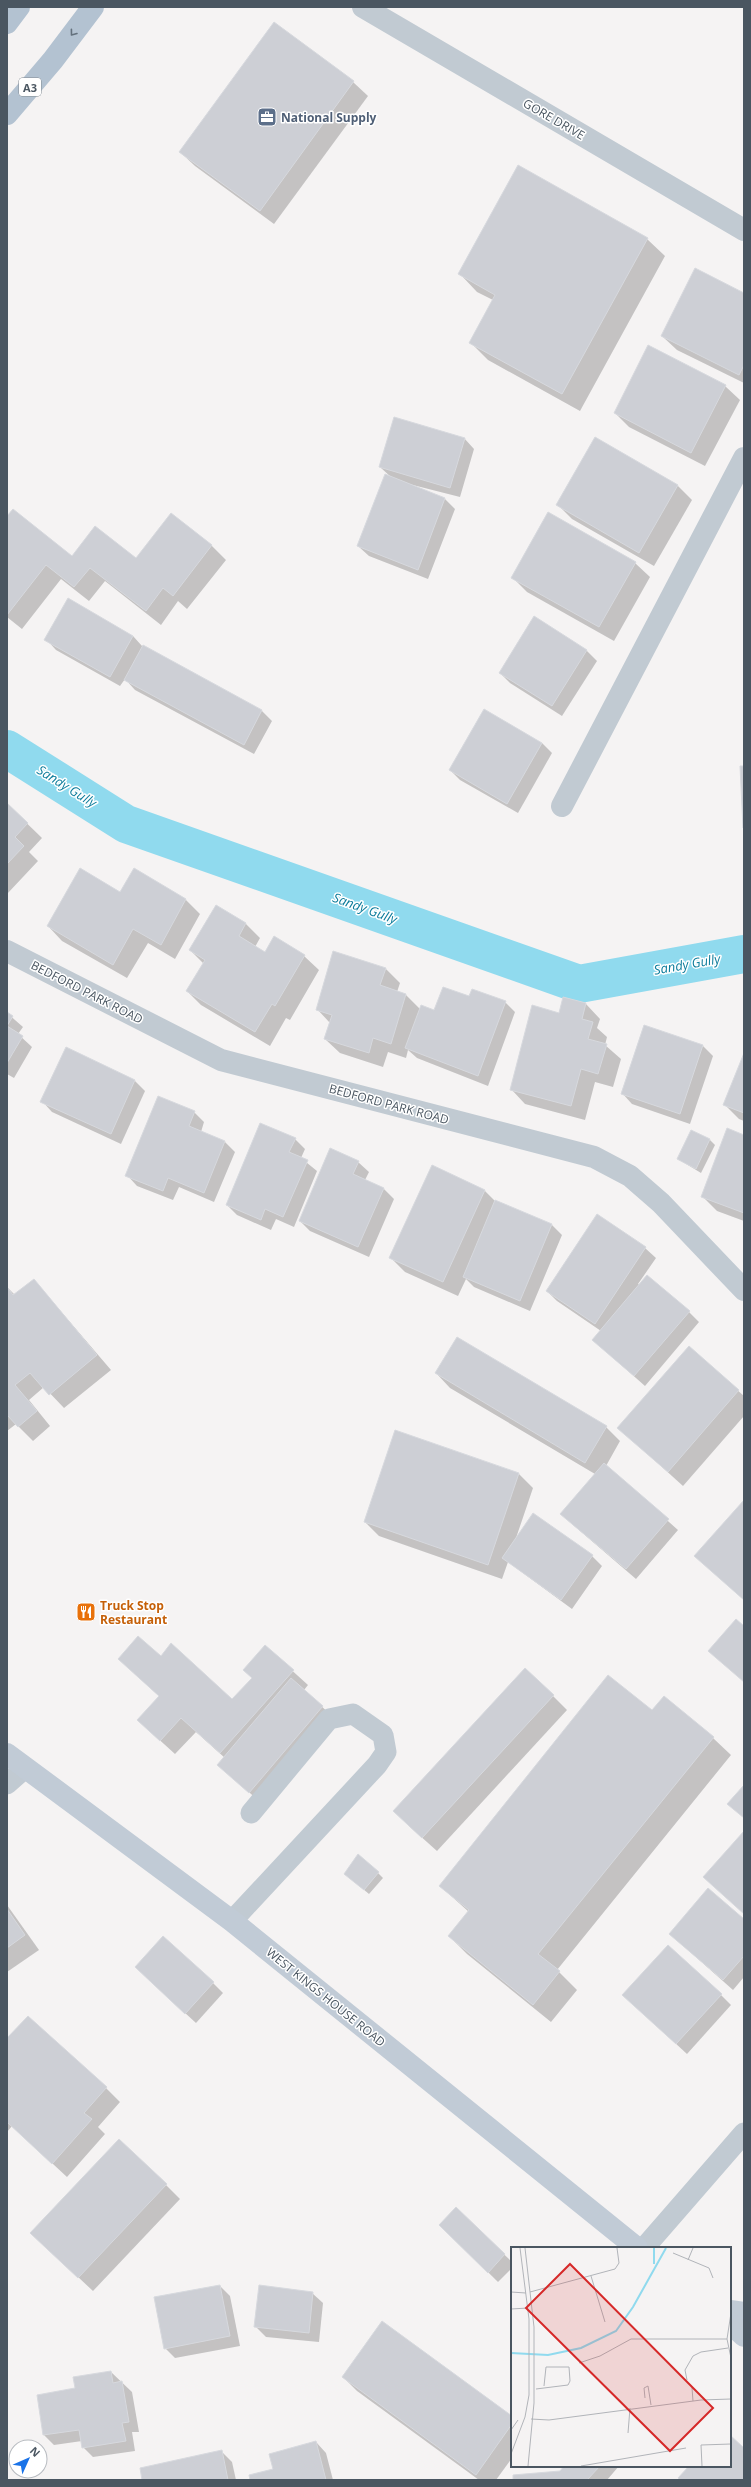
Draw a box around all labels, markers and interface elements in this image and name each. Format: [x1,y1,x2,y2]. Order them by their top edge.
one-way arrow [71,29,78,36]
road number: A3 [19,78,41,96]
street label: GORE DRIVE [520,95,588,143]
office icon: National Supply [256,106,278,128]
place label: National Supply [281,109,377,126]
water label: Sandy Gully [34,761,101,812]
water label: Sandy Gully [330,888,401,928]
water label: Sandy Gully [652,949,723,979]
street label: BEDFORD PARK ROAD [28,956,146,1028]
street label: BEDFORD PARK ROAD [327,1080,451,1128]
place label: Truck Stop Restaurant [100,1597,167,1628]
restaurant icon: Truck Stop Restaurant [75,1601,97,1623]
street label: WEST KINGS HOUSE ROAD [263,1944,389,2050]
inset map [511,2247,731,2467]
north arrow [8,2439,48,2479]
text: N [27,2443,44,2460]

